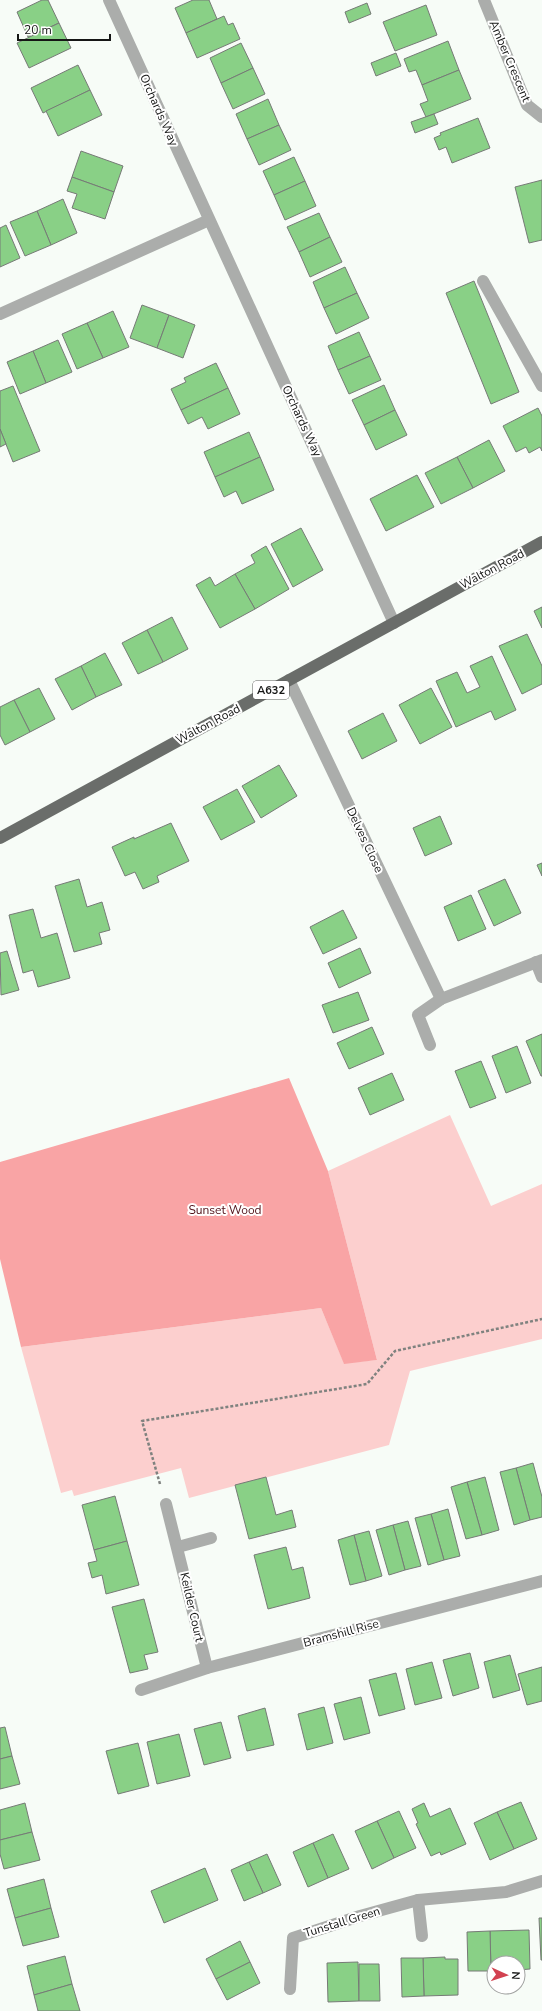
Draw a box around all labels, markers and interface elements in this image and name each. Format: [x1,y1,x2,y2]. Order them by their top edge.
scale bar [18,16,110,42]
street label: Amber Crescent [486,18,535,105]
text: 20 m [24,22,52,38]
street label: Orchards Way [136,71,182,149]
street label: Orchards Way [278,383,326,460]
street label: Walton Road [457,545,527,593]
road number: A632 [253,681,289,699]
street label: Walton Road [173,700,243,748]
street label: Delves Close [343,805,387,875]
park label: Sunset Wood [188,1202,262,1218]
street label: Keilder Court [176,1571,208,1644]
street label: Bramshill Rise [301,1615,381,1651]
street label: Tunstall Green [302,1903,382,1941]
north arrow [486,1955,526,1995]
text: N [508,1971,523,1980]

